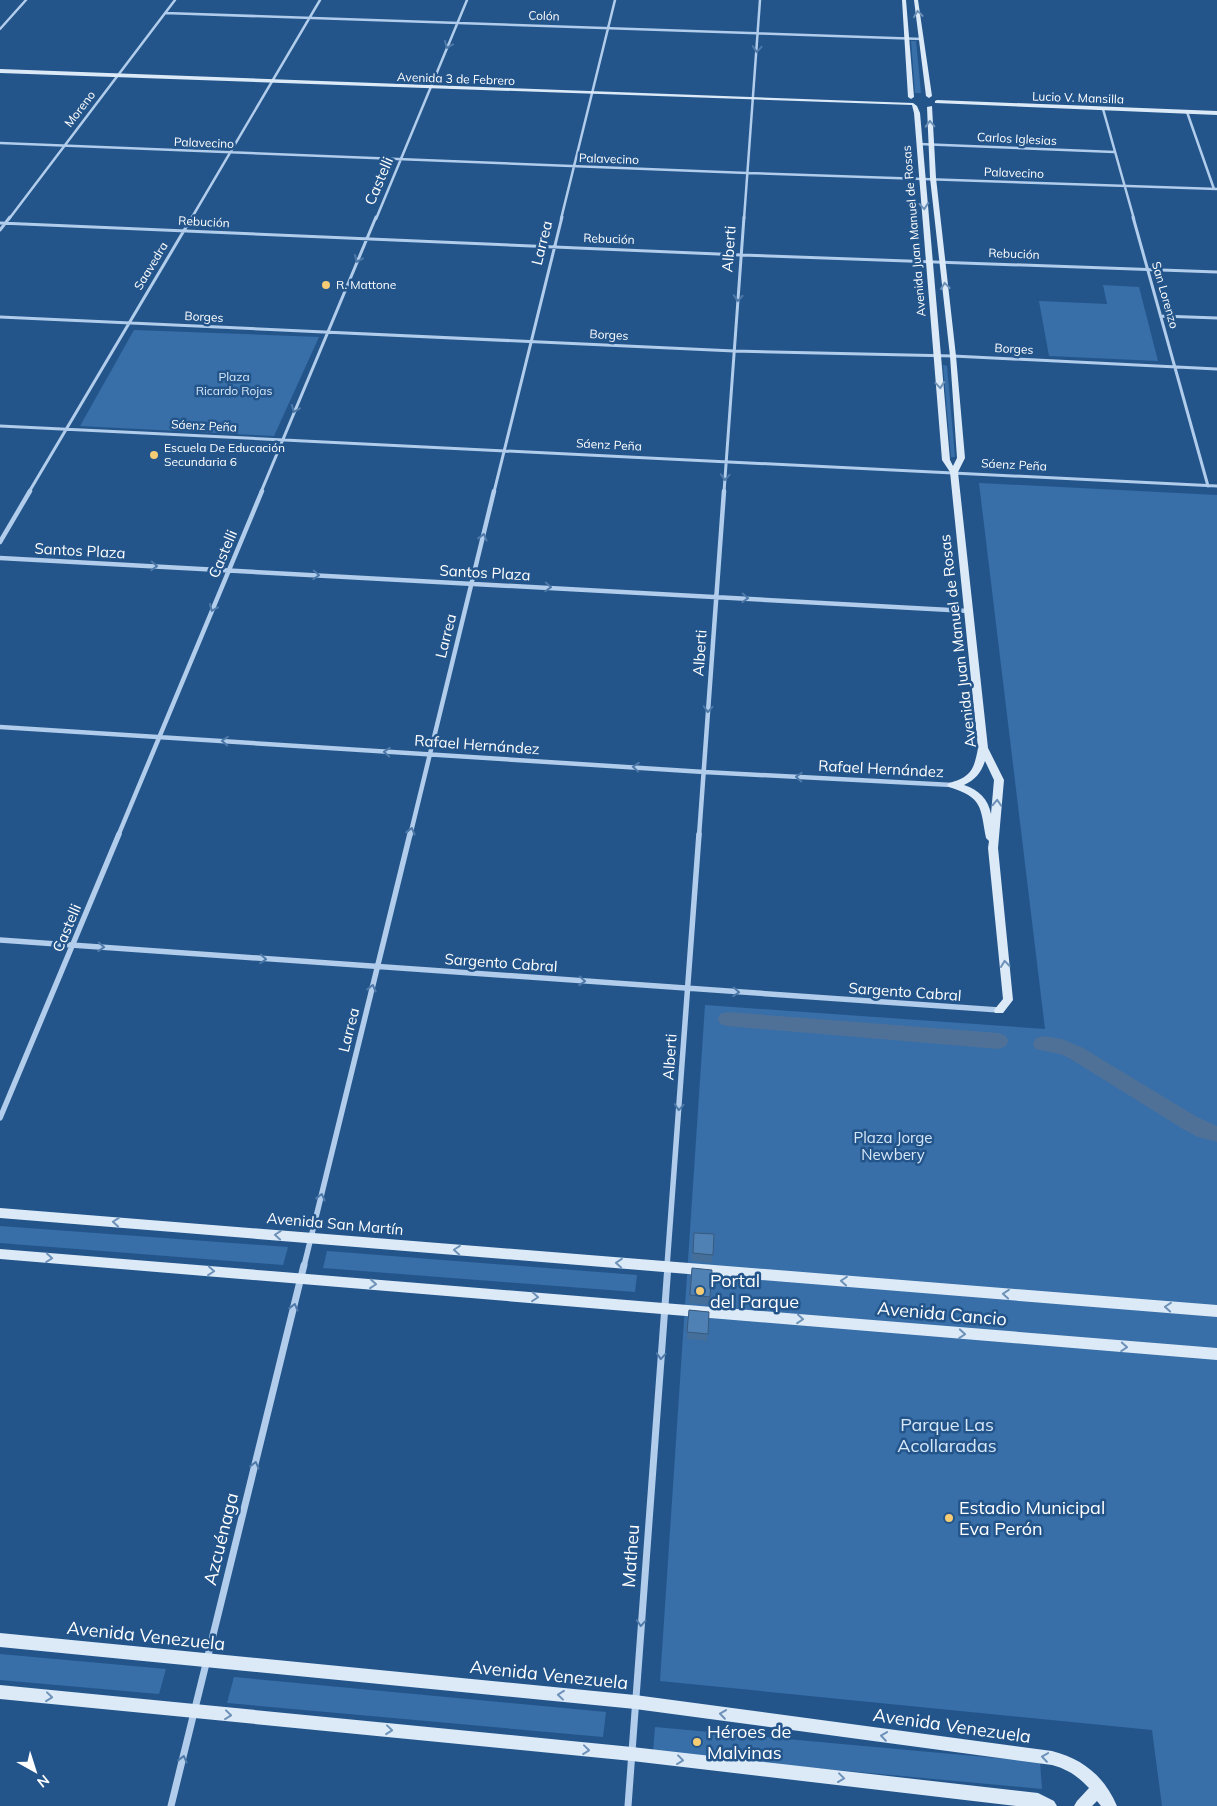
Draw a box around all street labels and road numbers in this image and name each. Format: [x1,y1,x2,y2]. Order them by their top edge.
street label: Colón [528,7,560,24]
street label: Avenida 3 de Febrero [397,69,515,88]
street label: Moreno [61,87,98,130]
street label: Lucio V. Mansilla [1032,88,1124,107]
street label: Carlos Iglesias [977,129,1057,148]
street label: Palavecino [174,134,235,151]
street label: Avenida Juan Manuel de Rosas [899,145,928,317]
street label: Palavecino [579,150,640,167]
street label: Castelli [360,154,397,208]
street label: Palavecino [984,164,1045,181]
street label: Rebución [178,213,230,230]
street label: Larrea [527,219,556,267]
street label: Alberti [717,225,740,273]
street label: Rebución [583,230,635,247]
street label: Saavedra [130,239,171,292]
street label: Rebución [988,245,1040,262]
street label: San Lorenzo [1149,260,1182,330]
street label: Borges [184,308,224,325]
street label: Borges [589,326,629,343]
street label: Borges [994,340,1034,357]
street label: Sáenz Peña [171,416,237,435]
street label: Sáenz Peña [576,435,642,454]
street label: Sáenz Peña [981,455,1047,474]
street label: Castelli [204,527,241,581]
street label: Avenida Juan Manuel de Rosas [935,533,980,749]
street label: Santos Plaza [34,539,126,562]
street label: Santos Plaza [439,561,531,584]
street label: Larrea [431,612,460,660]
street label: Alberti [688,629,711,677]
street label: Rafael Hernández [414,731,541,758]
street label: Rafael Hernández [818,756,944,781]
street label: Castelli [48,901,85,955]
street label: Sargento Cabral [444,949,558,976]
street label: Sargento Cabral [848,978,962,1005]
street label: Larrea [334,1006,363,1054]
street label: Alberti [658,1033,681,1081]
street label: Avenida San Martín [266,1208,404,1239]
street label: Avenida Cancio [876,1296,1008,1331]
street label: Azcuénaga [198,1490,243,1588]
street label: Matheu [617,1524,644,1588]
street label: Avenida Venezuela [66,1616,226,1655]
street label: Avenida Venezuela [469,1655,629,1694]
street label: Avenida Venezuela [872,1703,1033,1748]

